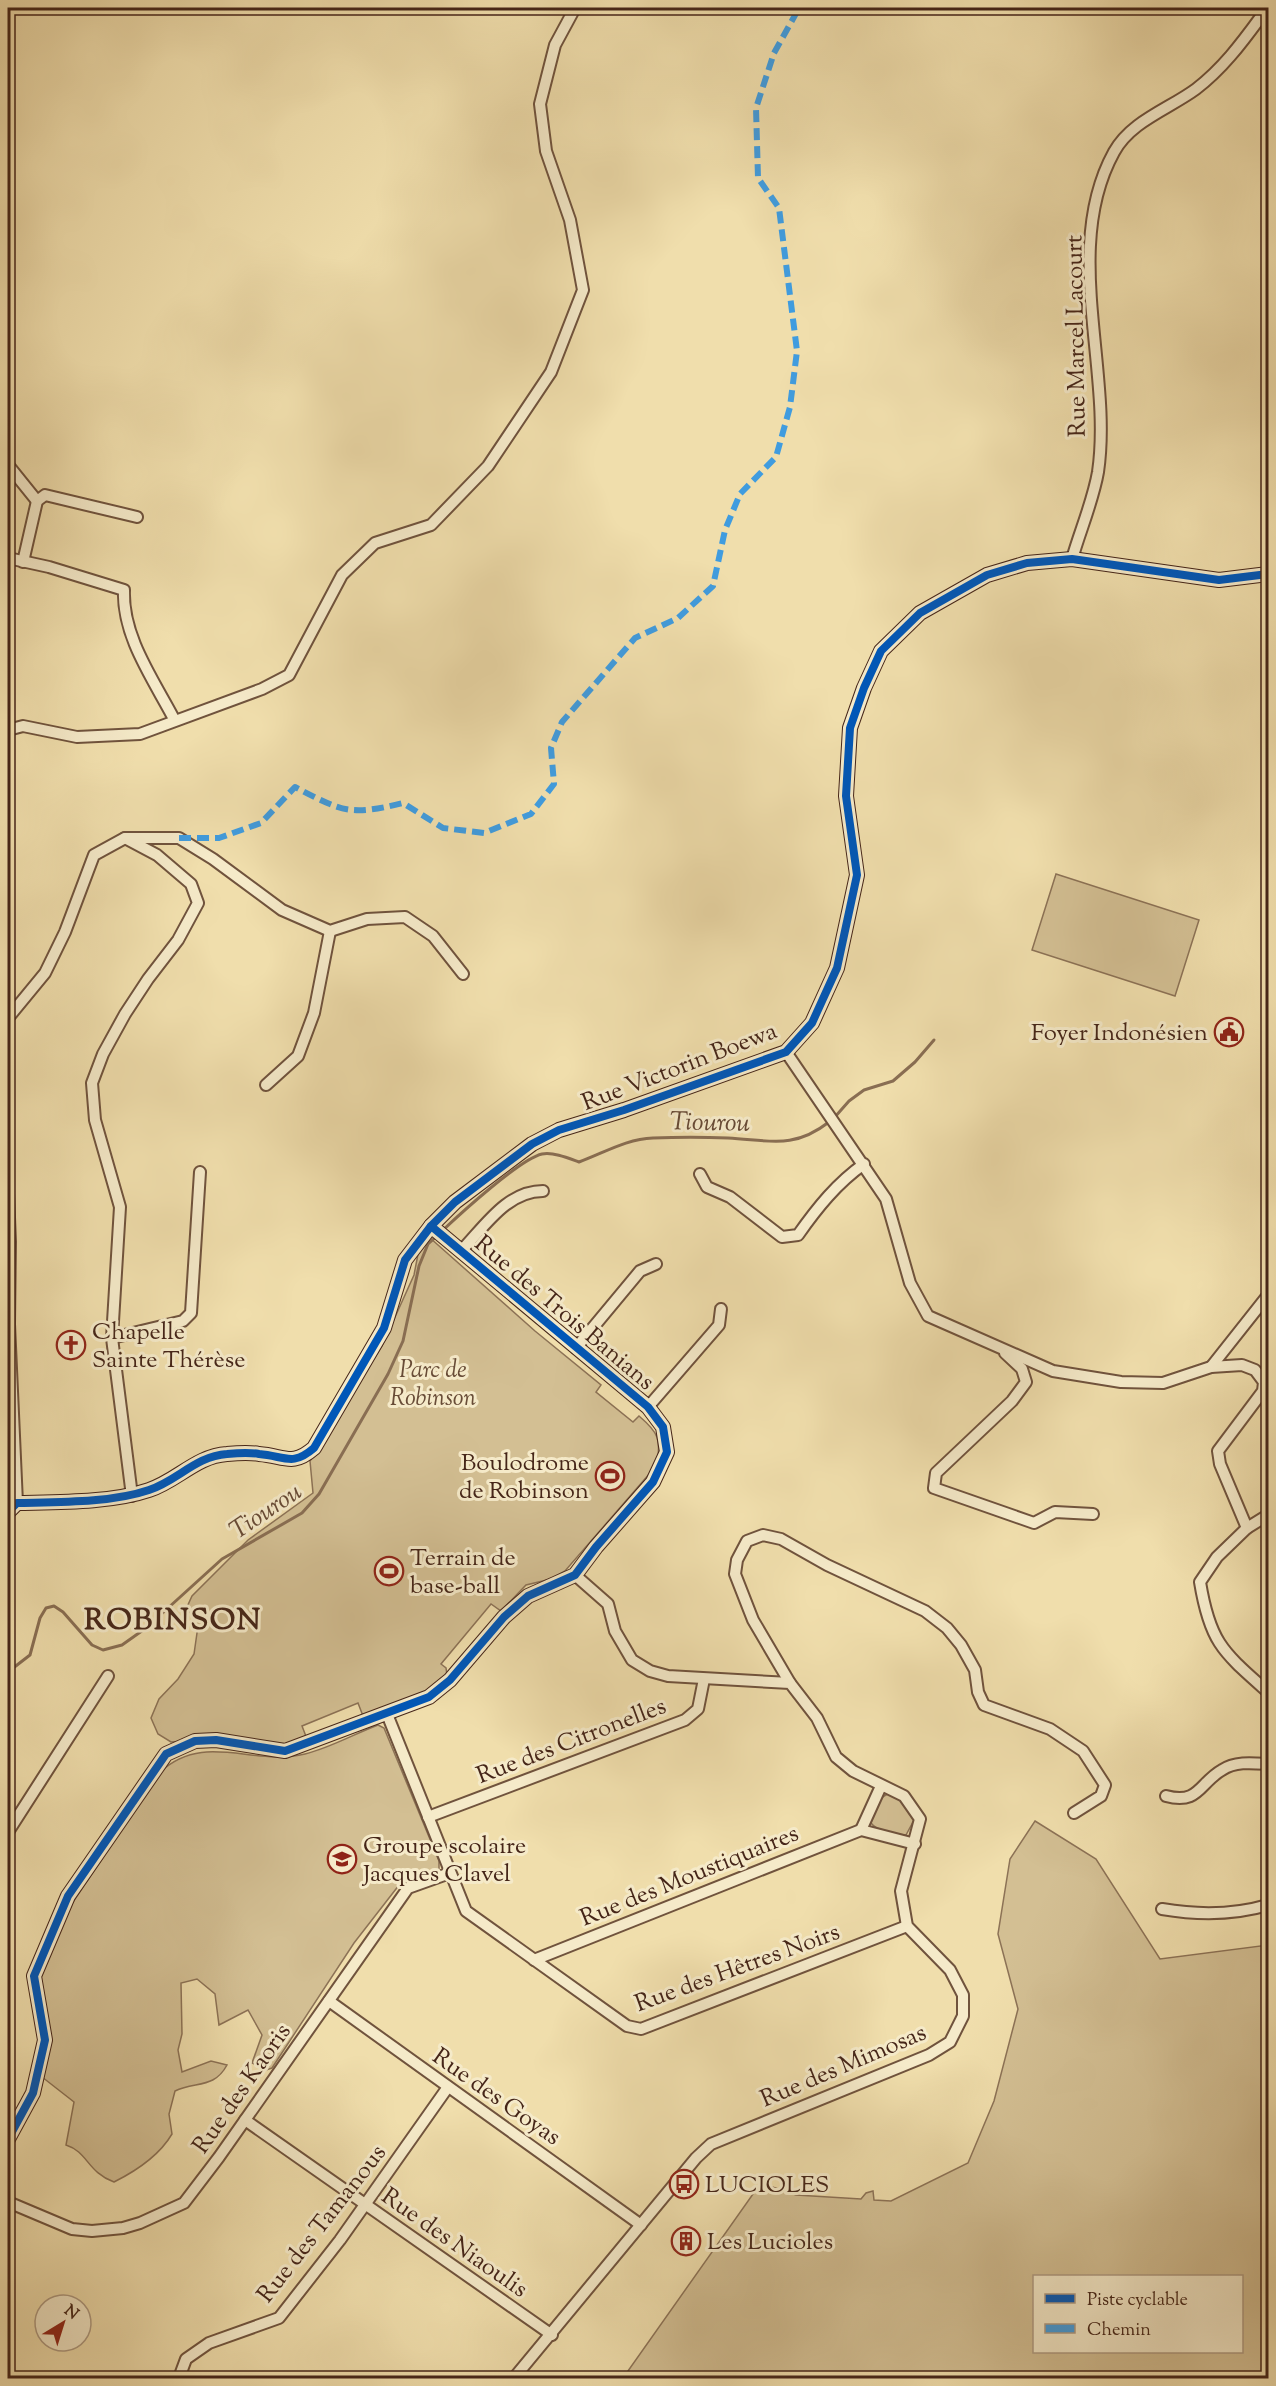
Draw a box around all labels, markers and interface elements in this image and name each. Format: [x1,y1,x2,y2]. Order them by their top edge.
street label: Rue Marcel Lacourt [1058,234,1096,437]
street label: Rue Victorin Boewa [577,1015,782,1121]
public building icon: Foyer Indonésien [1213,1016,1245,1048]
place label: Foyer Indonésien [1031,1017,1208,1051]
water label: Tiourou [670,1104,751,1143]
street label: Rue des Trois Banians [466,1228,661,1399]
place label: Chapelle Sainte Thérèse [92,1316,245,1378]
church icon: Chapelle Sainte Thérèse [55,1329,87,1361]
park label: Parc de Robinson [390,1354,476,1416]
place label: Boulodrome de Robinson [459,1447,589,1509]
sports icon: Boulodrome de Robinson [594,1460,626,1492]
water label: Tiourou [223,1474,310,1550]
place label: Terrain de base-ball [410,1542,516,1604]
sports icon: Terrain de base-ball [373,1555,405,1587]
district label: ROBINSON [84,1600,262,1643]
street label: Rue des Citronelles [472,1690,671,1794]
street label: Rue des Moustiquaires [575,1817,804,1936]
place label: Groupe scolaire Jacques Clavel [361,1830,526,1892]
school or university icon: Groupe scolaire Jacques Clavel [326,1843,358,1875]
street label: Rue des Hêtres Noirs [630,1916,845,2022]
street label: Rue des Kaoris [185,2017,300,2161]
street label: Rue des Mimosas [756,2017,932,2117]
street label: Rue des Goyas [425,2041,567,2155]
street label: Rue des Tamanous [250,2138,395,2311]
bus stop icon: LUCIOLES [668,2168,700,2200]
place label: LUCIOLES [705,2169,829,2203]
street label: Rue des Niaoulis [374,2180,534,2307]
building icon: Les Lucioles [670,2225,702,2257]
place label: Les Lucioles [707,2226,833,2260]
legend [1033,2275,1243,2353]
text: Piste cyclable [1087,2288,1188,2314]
north arrow [33,2293,93,2353]
text: N [59,2300,83,2326]
text: Chemin [1087,2318,1151,2344]

